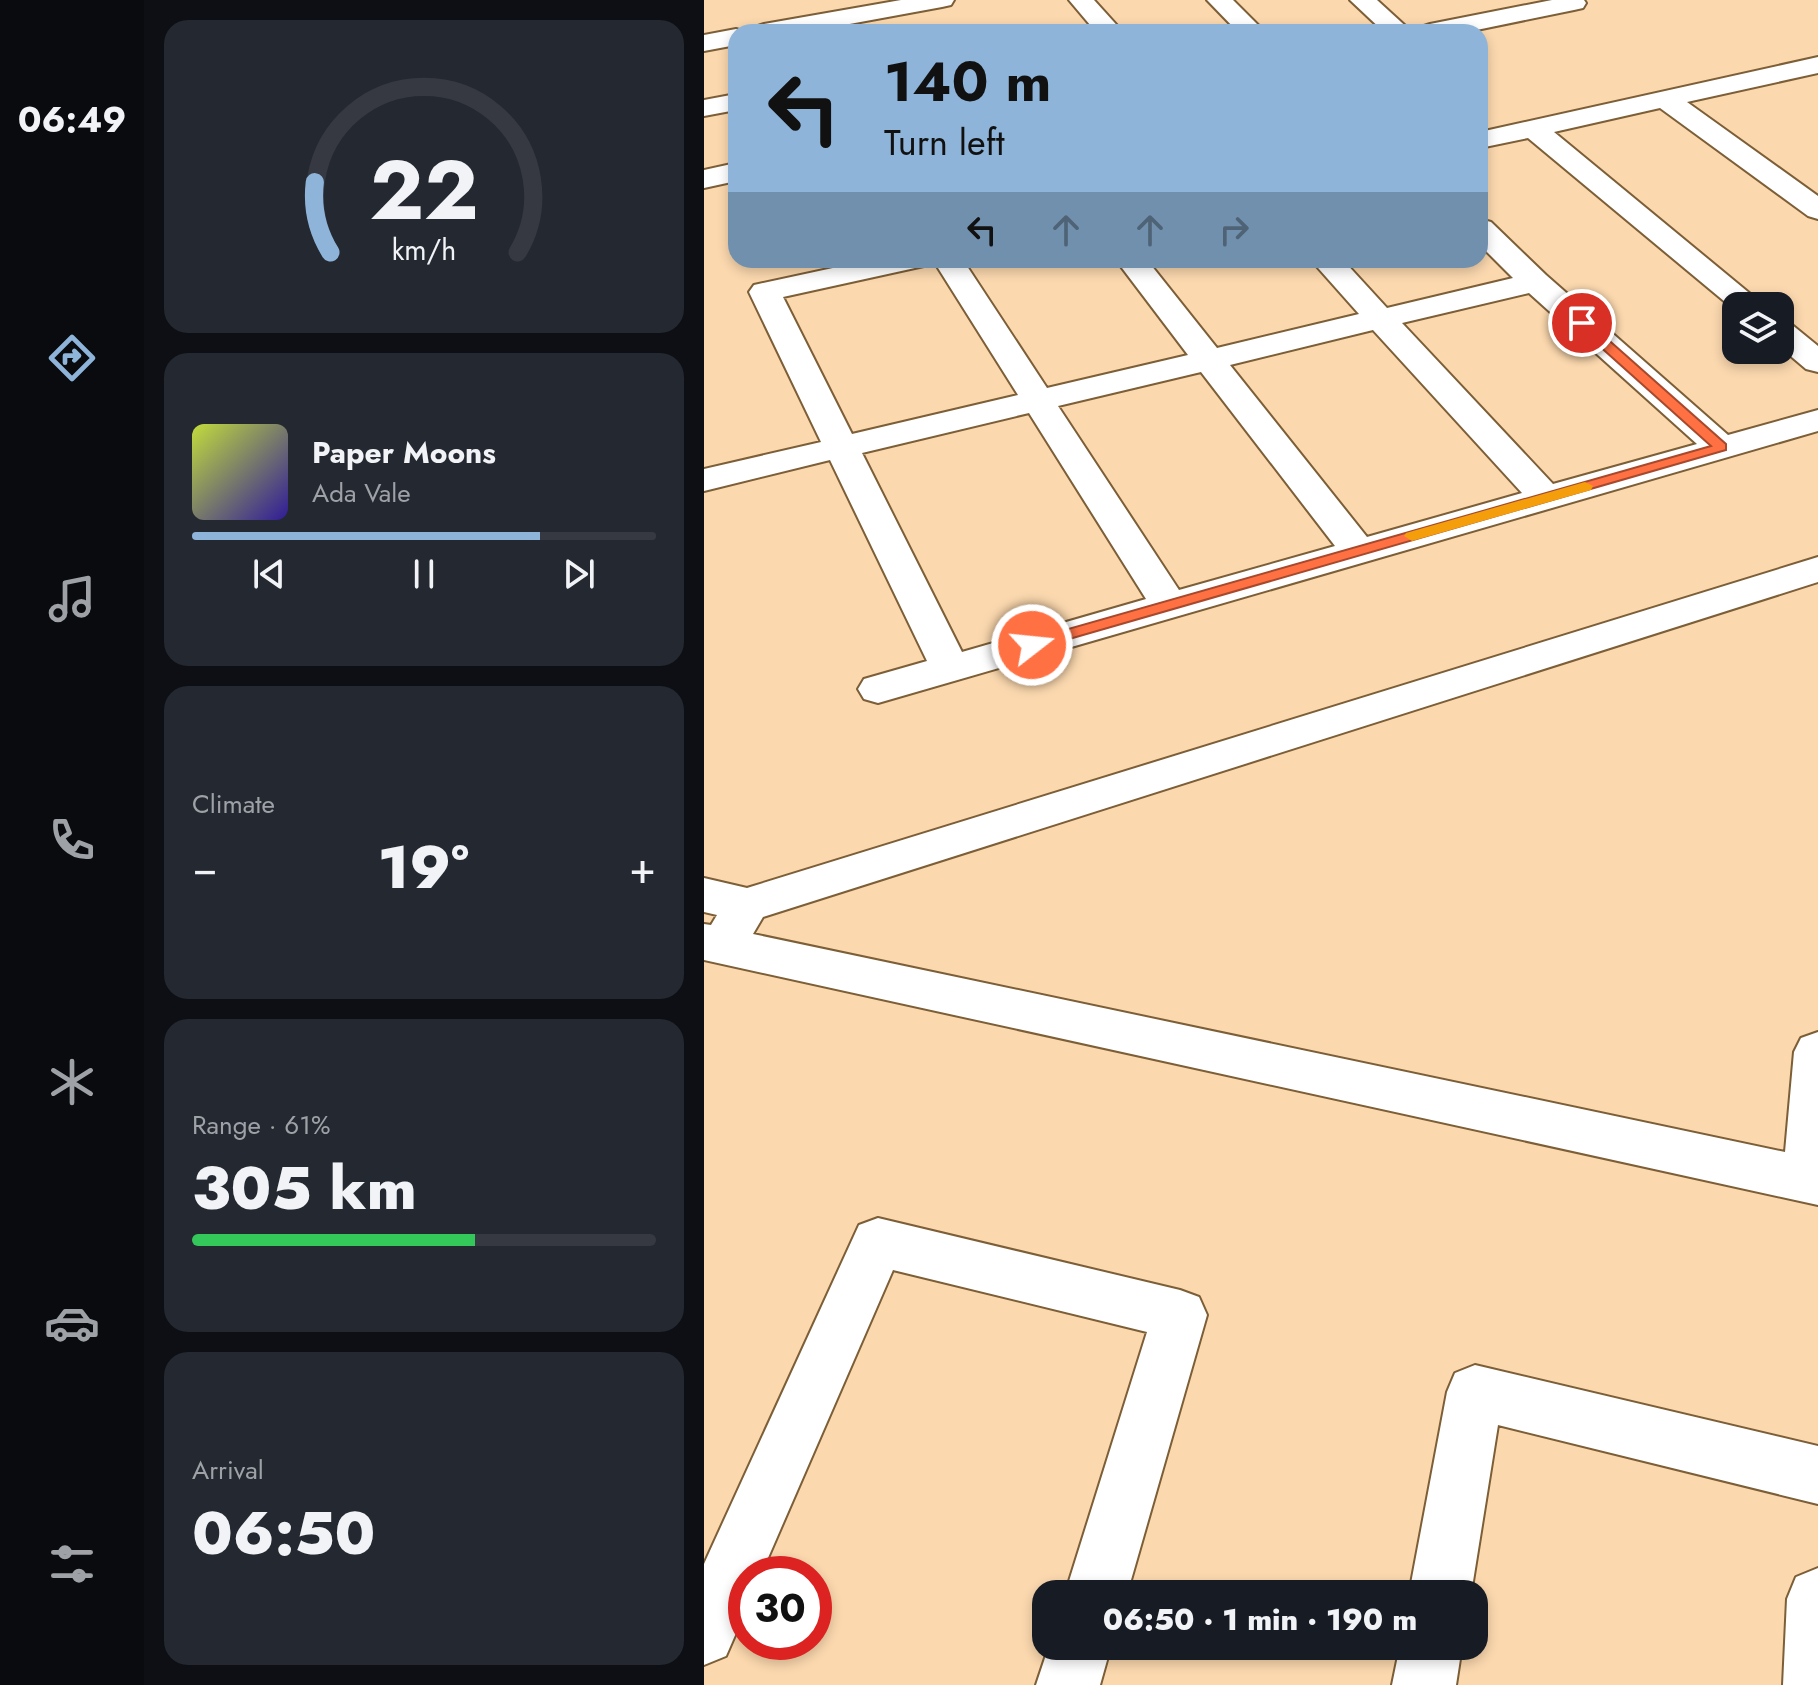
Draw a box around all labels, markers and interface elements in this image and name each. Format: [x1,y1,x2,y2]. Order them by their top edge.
text: 140 m [884,41,1051,122]
icon: left [752,56,856,160]
text: 06:49 [18,93,126,145]
text: Turn left [884,116,1005,168]
text: 22 [369,129,479,249]
icon: left [960,208,1004,252]
icon: ahead [1044,208,1088,252]
icon: ahead [1128,208,1172,252]
icon: right [1212,208,1256,252]
text: km/h [392,229,456,271]
pin [1548,289,1616,357]
map controls [1722,292,1794,364]
button: layers [1722,292,1794,364]
icon: arrive [1560,301,1604,345]
icon: directions [44,330,100,386]
text: Paper Moons [312,431,496,474]
text: Ada Vale [312,474,411,512]
icon: previous [247,552,291,596]
icon: pause [402,552,446,596]
icon: next [557,552,601,596]
icon: music [44,571,100,627]
position arrow [990,603,1074,687]
text: Climate [192,785,275,823]
icon: phone [44,812,100,868]
text: 19° [378,824,469,911]
text: − [192,836,218,900]
text: + [629,836,656,900]
icon: climate [44,1054,100,1110]
text: Range · 61% [192,1106,331,1144]
text: 305 km [192,1145,417,1232]
icon: car [44,1295,100,1351]
text: Arrival [192,1451,264,1489]
text: 06:50 [192,1490,375,1577]
icon: filters [44,1536,100,1592]
speed limit sign: 30 [728,1556,832,1660]
text: 06:50 · 1 min · 190 m [1103,1598,1417,1641]

